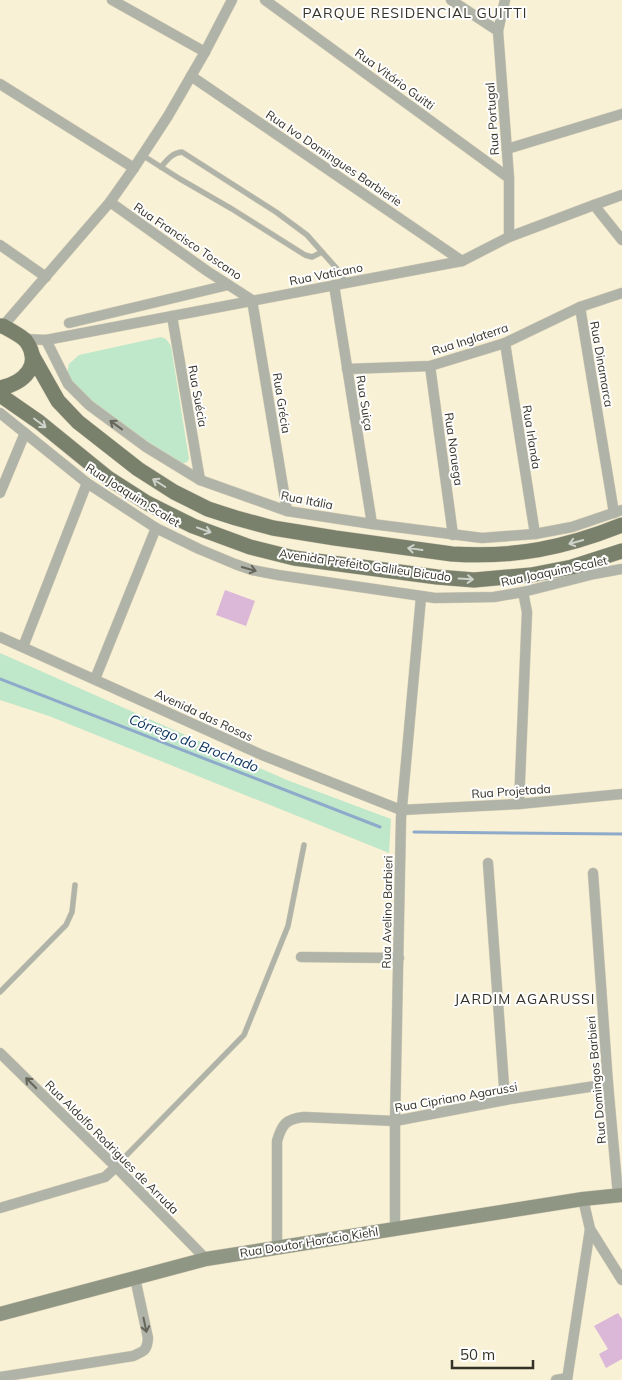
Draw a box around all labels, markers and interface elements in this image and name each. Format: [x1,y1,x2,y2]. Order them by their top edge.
district label: PARQUE RESIDENCIAL GUITTI [303,4,527,22]
street label: Rua Vitório Guitti [352,45,438,113]
street label: Rua Portugal [482,82,502,156]
street label: Rua Ivo Domingues Barbierie [263,107,405,209]
street label: Rua Francisco Toscano [131,199,245,283]
street label: Rua Vaticano [288,260,364,288]
street label: Rua Inglaterra [430,320,510,358]
street label: Rua Dinamarca [587,320,617,408]
street label: Rua Suécia [185,364,211,428]
street label: Rua Grécia [270,372,294,434]
street label: Rua Suiça [353,374,377,432]
street label: Rua Irlanda [520,404,544,470]
street label: Rua Noruega [441,412,467,486]
one-way arrow [33,417,46,428]
one-way arrow [109,420,123,430]
street label: Rua Joaquim Scalet [83,460,183,530]
one-way arrow [152,477,166,487]
street label: Rua Itália [280,488,334,512]
one-way arrow [196,526,212,535]
one-way arrow [568,537,584,547]
one-way arrow [408,544,424,554]
street label: Avenida Prefeito Galileu Bicudo [278,545,452,585]
street label: Rua Joaquim Scalet [499,552,609,590]
one-way arrow [240,564,256,574]
one-way arrow [458,575,474,584]
street label: Avenida das Rosas [153,686,255,744]
water label: Córrego do Brochado [127,710,261,776]
street label: Rua Projetada [471,781,551,801]
street label: Rua Avelino Barbieri [379,855,395,969]
district label: JARDIM AGARUSSI [455,990,595,1008]
street label: Rua Domingos Barbieri [583,1015,609,1145]
one-way arrow [25,1077,37,1090]
street label: Rua Aldolfo Rodrigues de Arruda [42,1077,182,1217]
street label: Rua Cipriano Agarussi [393,1079,519,1115]
street label: Rua Doutor Horácio Kiehl [239,1224,379,1260]
one-way arrow [141,1317,150,1333]
scale bar [452,1338,533,1370]
text: 50 m [460,1345,495,1364]

